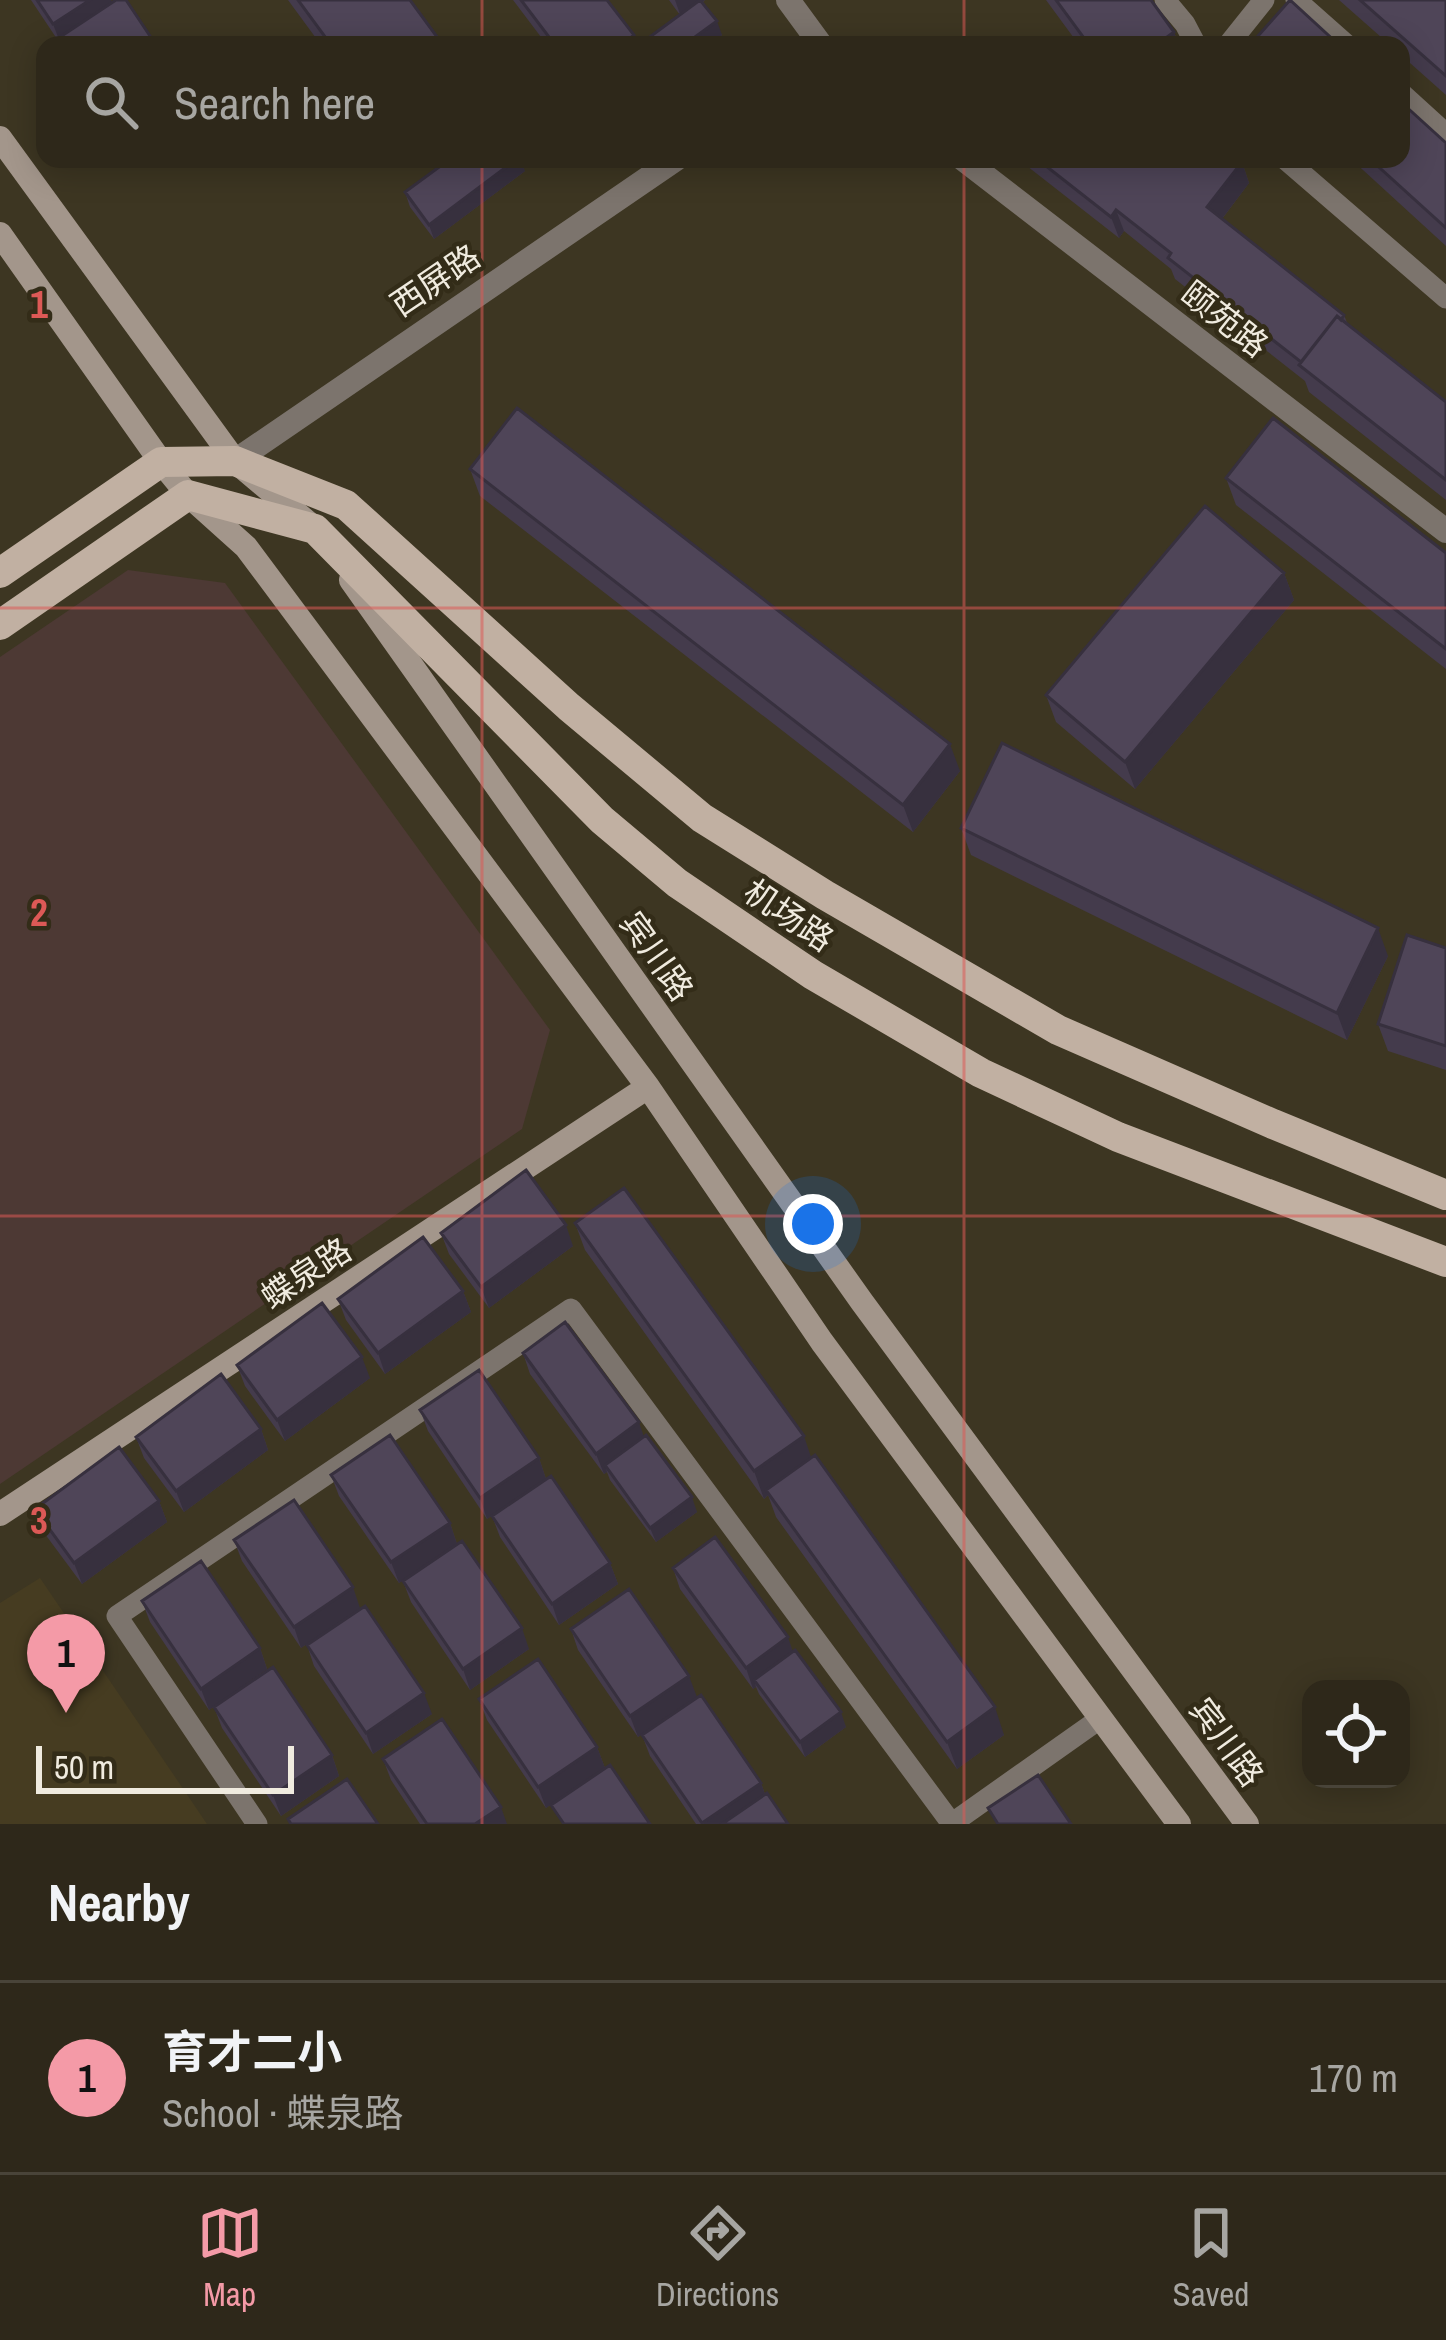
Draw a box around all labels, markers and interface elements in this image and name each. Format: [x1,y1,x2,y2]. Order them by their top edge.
search box [36,36,1410,168]
icon: search [78,69,144,135]
text: Search here [174,72,375,133]
street label: 西屏路 [382,234,488,326]
street label: 颐苑路 [1172,271,1278,367]
text: 1 [30,278,48,330]
street label: 机场路 [736,869,842,961]
text: 2 [30,886,48,938]
street label: 宾川路 [611,903,703,1009]
your location [783,1194,843,1254]
street label: 蝶泉路 [253,1228,359,1318]
text: 3 [30,1494,48,1546]
pin: 1 [27,1614,105,1713]
map controls [1302,1680,1410,1788]
button: locate [1302,1680,1410,1788]
street label: 宾川路 [1180,1689,1274,1795]
scale bar [36,1740,294,1793]
text: 50 m [54,1745,114,1789]
text: Nearby [48,1868,190,1937]
text: 育才二小 [162,2021,342,2082]
text: 1 [78,2052,96,2104]
text: 170 m [1309,2052,1398,2104]
text: School · 蝶泉路 [162,2087,403,2139]
tab: Map [197,2200,263,2316]
tab: Directions [656,2200,779,2316]
tab: Saved [1173,2200,1249,2316]

